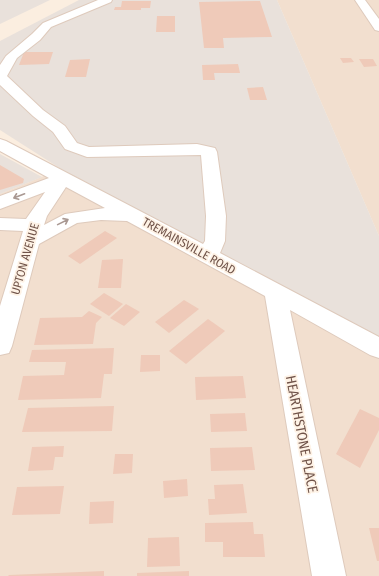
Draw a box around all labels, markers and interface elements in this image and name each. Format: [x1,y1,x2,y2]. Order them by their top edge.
one-way arrow [14,192,26,200]
street label: TREMAINSVILLE ROAD [140,215,238,277]
one-way arrow [57,218,69,225]
street label: UPTON AVENUE [8,221,42,296]
street label: HEARTHSTONE PLACE [282,374,321,495]

